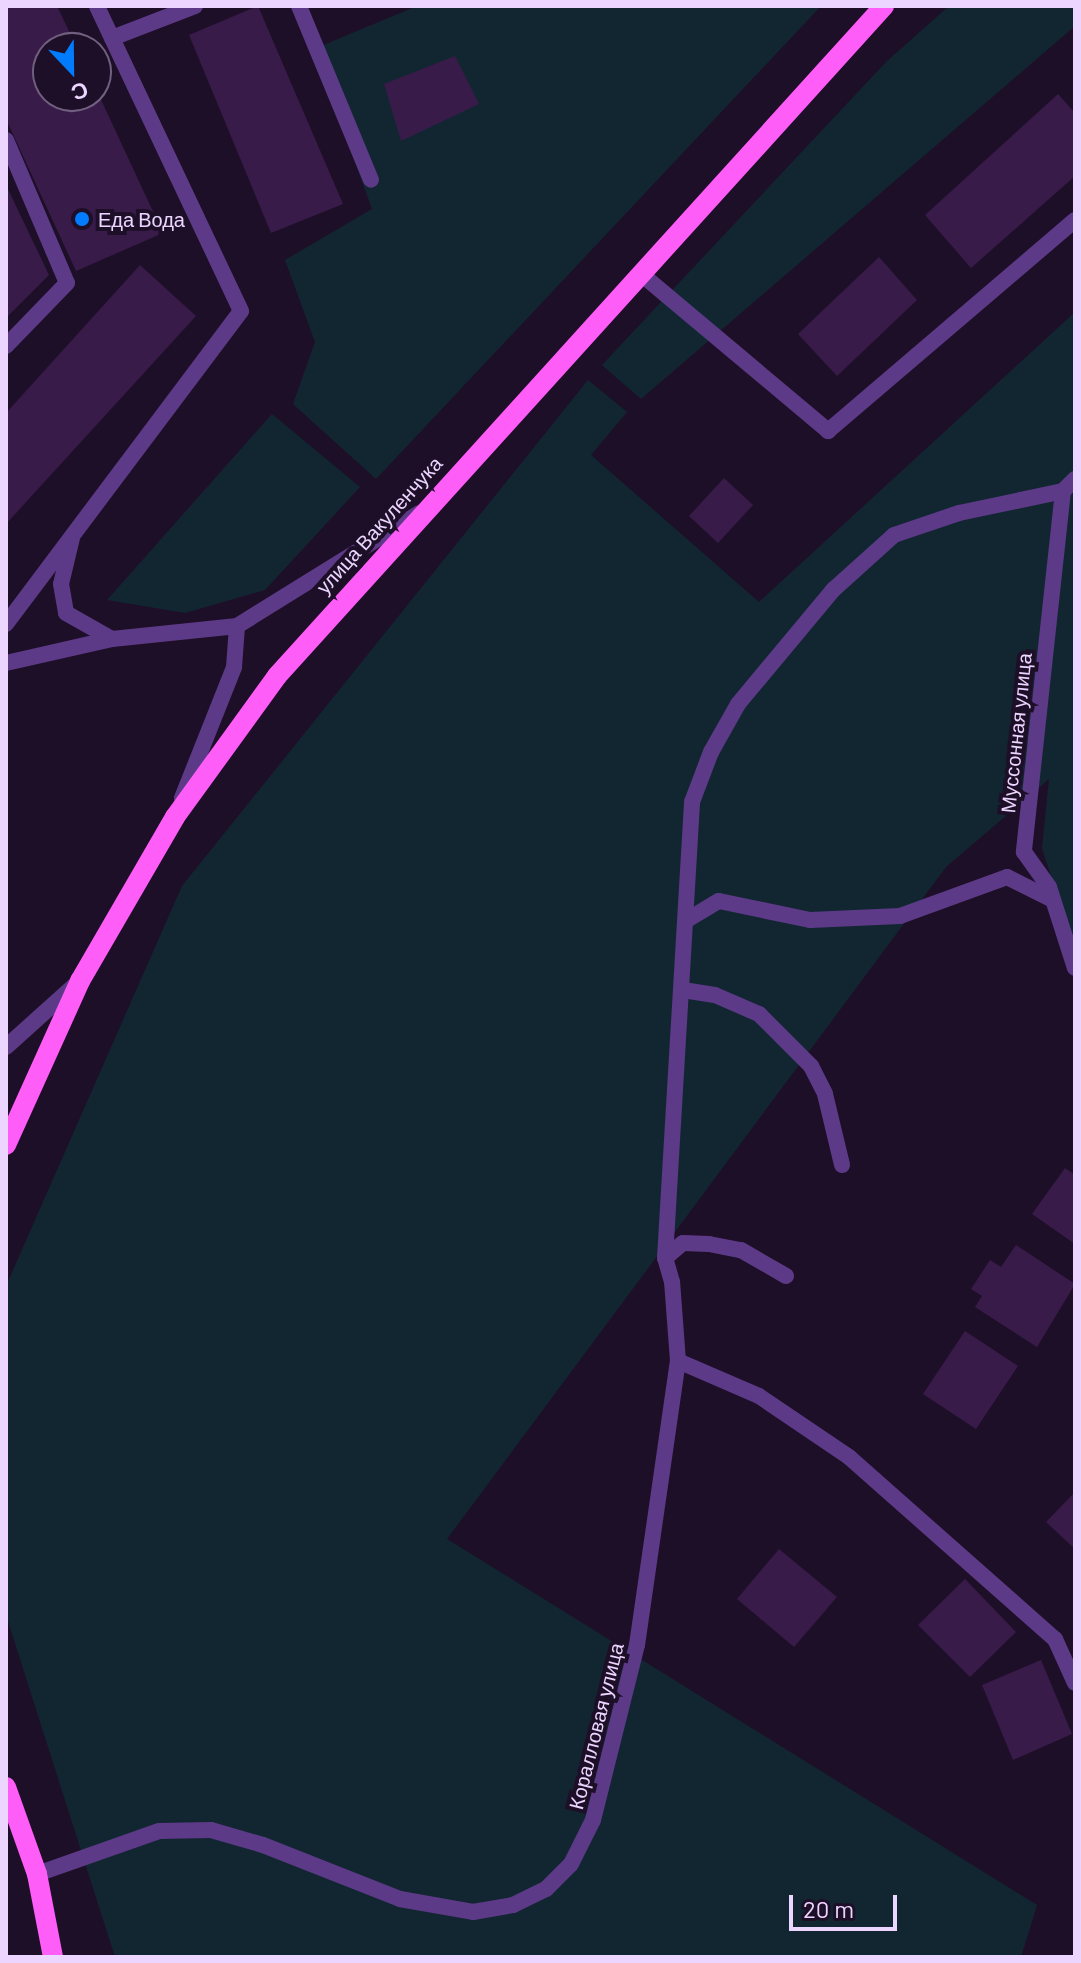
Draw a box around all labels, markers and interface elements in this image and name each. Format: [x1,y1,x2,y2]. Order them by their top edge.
north arrow [32,32,112,112]
text: С [68,77,92,107]
place label: Еда Вода [98,207,185,231]
marker: Еда Вода [73,210,91,228]
street label: улица Вакуленчука [311,451,447,599]
street label: Муссонная улица [996,652,1036,814]
street label: Коралловая улица [564,1640,628,1812]
scale bar [793,1879,901,1929]
text: 20 m [803,1894,854,1923]

